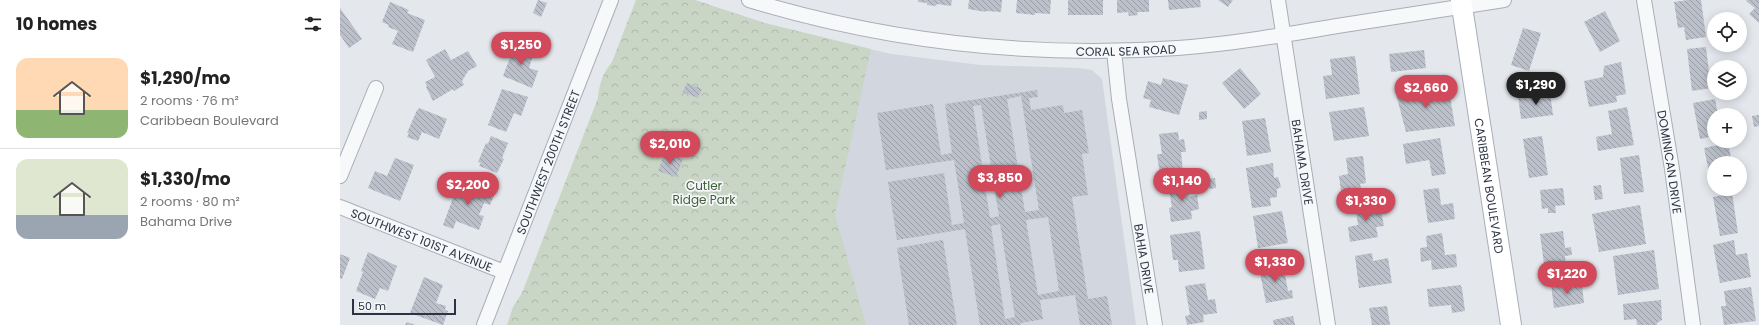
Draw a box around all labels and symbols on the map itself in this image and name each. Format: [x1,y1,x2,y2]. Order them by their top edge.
pin: $1,250 [488,32,554,66]
street label: CORAL SEA ROAD [1076,40,1177,59]
pin: $1,290 [1503,72,1569,106]
pin: $2,660 [1393,75,1459,109]
street label: SOUTHWEST 200TH STREET [512,87,584,237]
street label: DOMINICAN DRIVE [1654,109,1686,215]
street label: CARIBBEAN BOULEVARD [1471,117,1508,255]
street label: BAHAMA DRIVE [1288,118,1318,206]
pin: $2,010 [637,131,703,165]
pin: $3,850 [967,165,1033,199]
pin: $1,140 [1149,168,1215,202]
pin: $2,200 [435,172,501,206]
park label: Cutler Ridge Park [673,177,736,208]
pin: $1,330 [1333,188,1399,222]
street label: SOUTHWEST 101ST AVENUE [348,204,495,275]
street label: BAHIA DRIVE [1130,222,1158,295]
pin: $1,330 [1242,249,1308,283]
pin: $1,220 [1534,261,1600,295]
scale bar [352,297,456,316]

